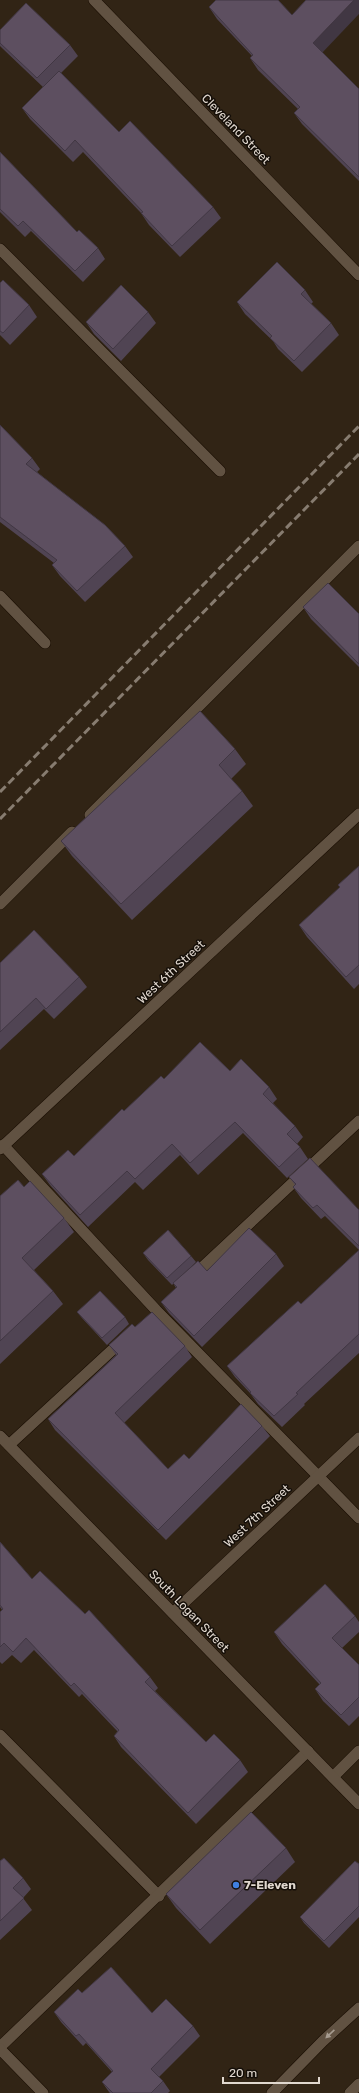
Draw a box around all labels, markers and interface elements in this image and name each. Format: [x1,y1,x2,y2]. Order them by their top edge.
street label: Cleveland Street [199,91,273,167]
street label: West 6th Street [135,937,208,1007]
street label: West 7th Street [221,1481,293,1550]
street label: South Logan Street [146,1567,232,1655]
place label: 7-Eleven [244,1878,296,1892]
marker: 7-Eleven [231,1880,241,1890]
one-way arrow [325,2030,335,2039]
scale bar [223,2059,319,2085]
text: 20 m [229,2066,257,2080]

